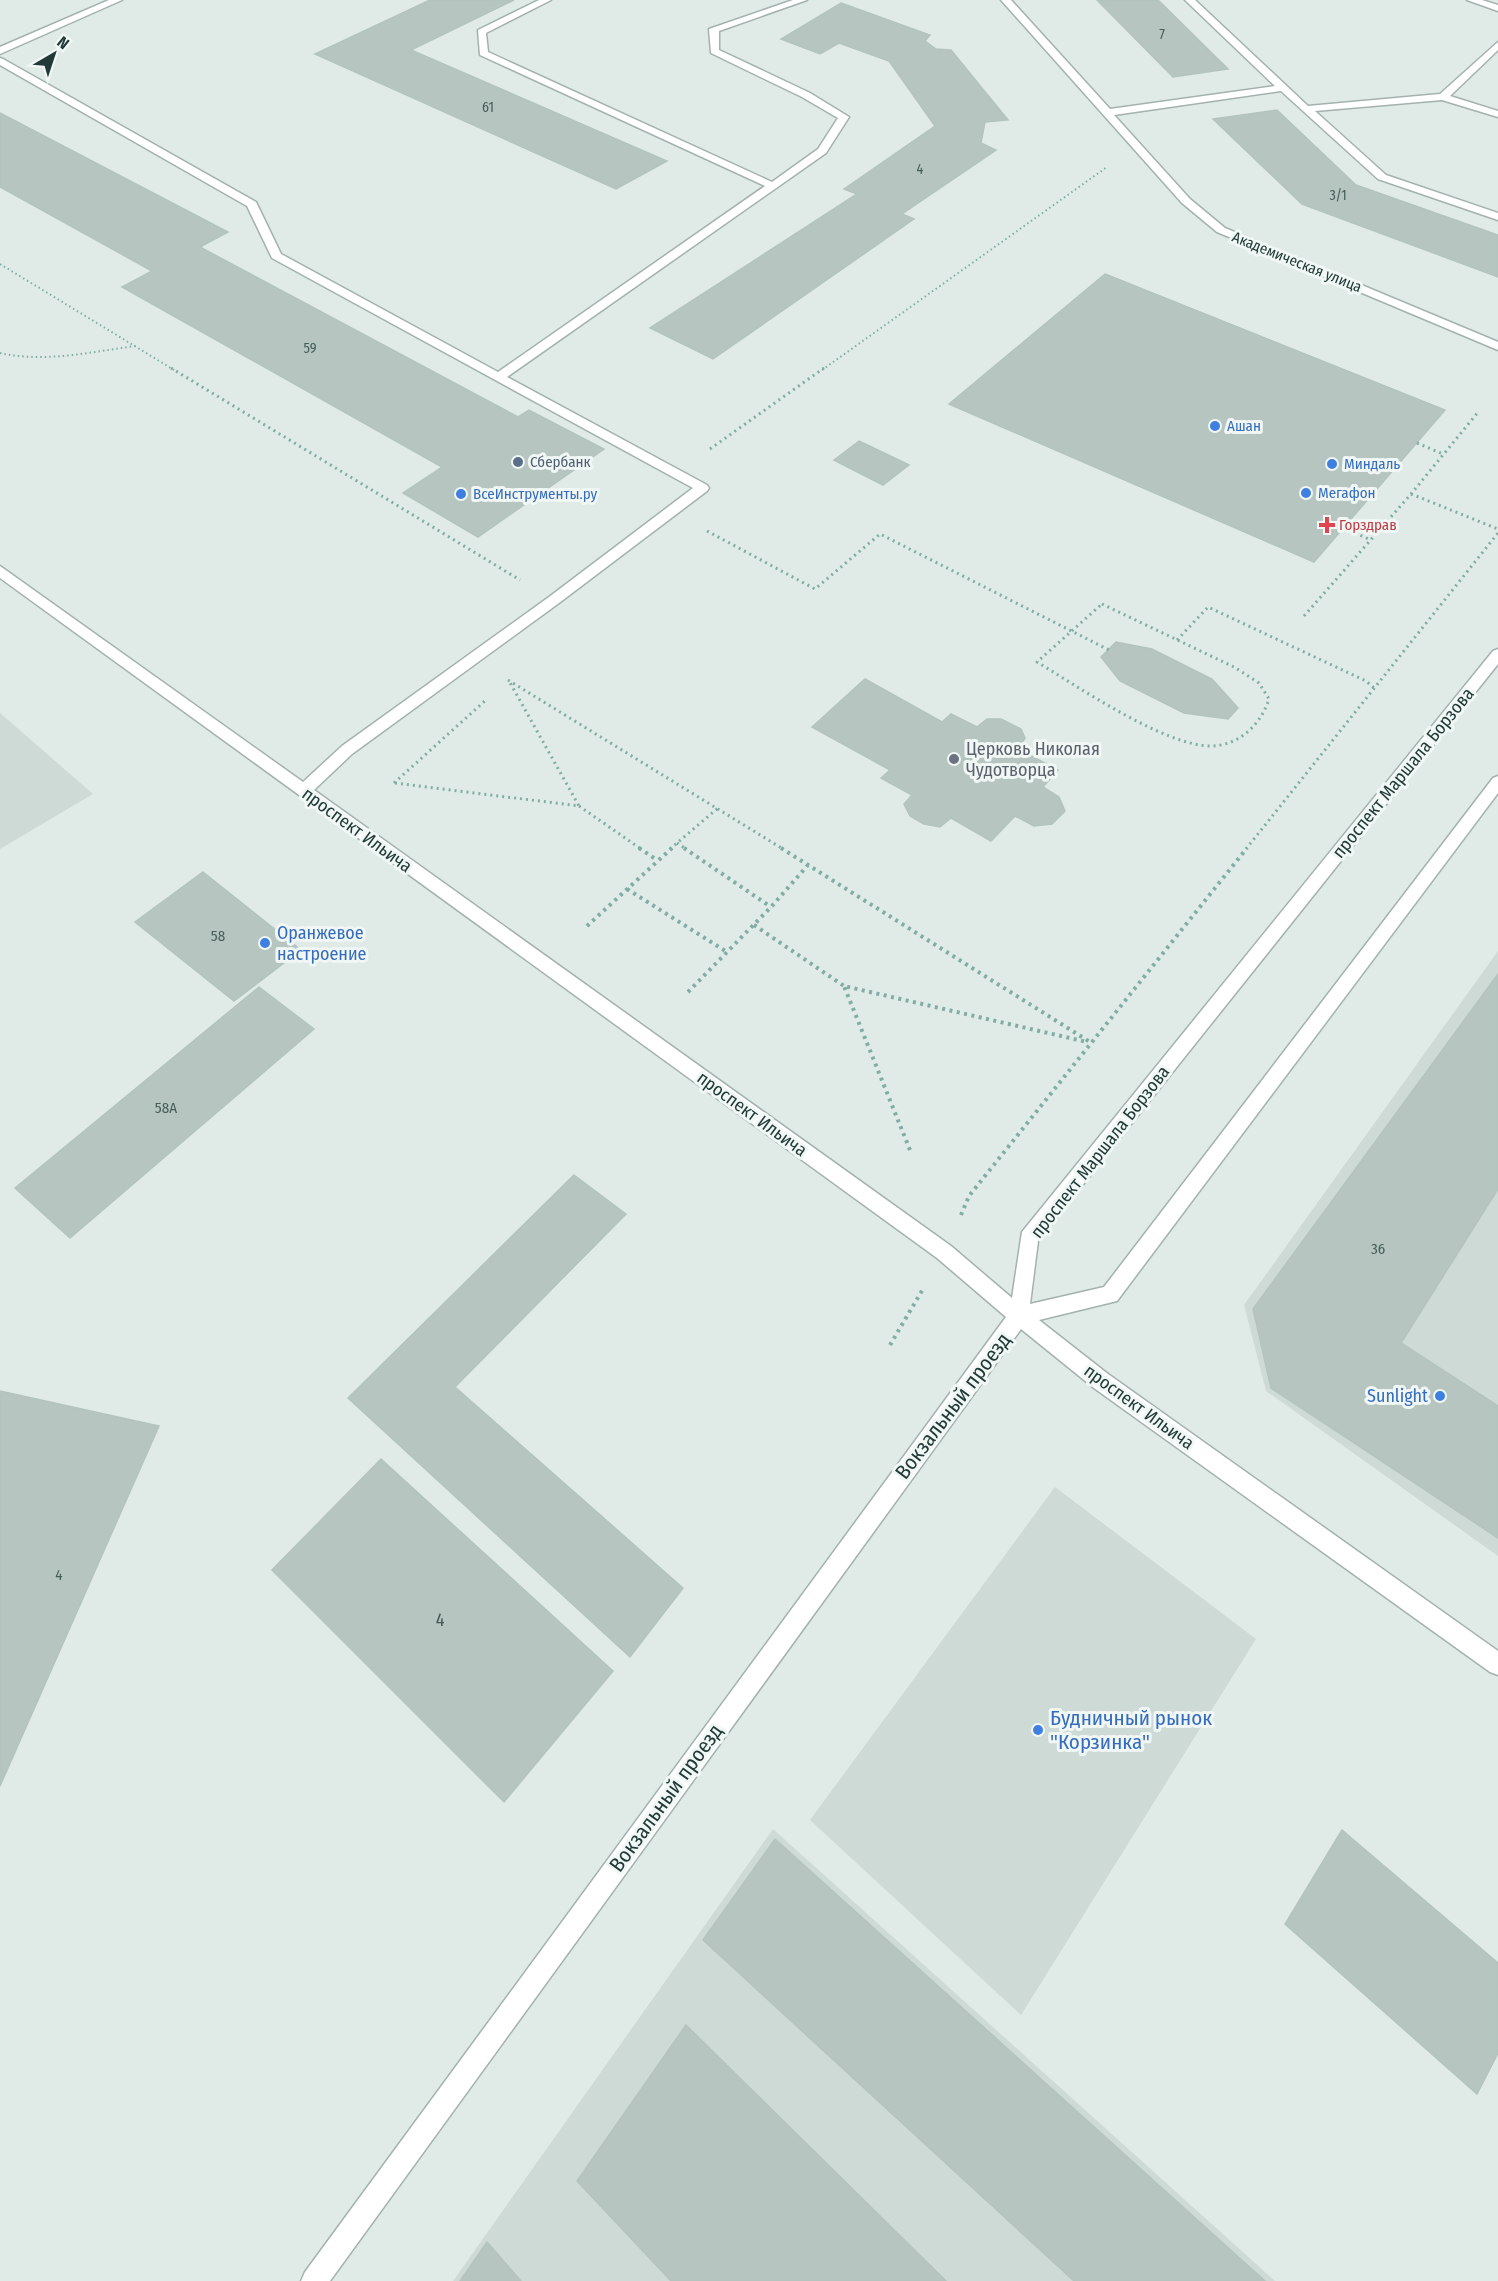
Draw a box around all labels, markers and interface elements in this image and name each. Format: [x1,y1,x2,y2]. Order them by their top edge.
north arrow [24,24,84,84]
house number: 7 [1159,26,1165,43]
text: N [53,32,73,53]
house number: 61 [482,99,494,116]
house number: 4 [917,161,924,178]
house number: 3/1 [1329,187,1347,204]
street label: Академическая улица [1230,228,1364,296]
house number: 59 [303,340,317,357]
place label: Ашан [1227,417,1261,435]
marker: Ашан [1208,419,1222,433]
place label: Сбербанк [530,453,591,471]
marker: Сбербанк [511,455,525,469]
place label: Миндаль [1344,455,1400,473]
marker: Миндаль [1325,457,1339,471]
place label: Мегафон [1318,484,1376,502]
place label: ВсеИнструменты.ру [473,485,598,503]
marker: Мегафон [1299,486,1313,500]
marker: ВсеИнструменты.ру [454,487,468,501]
place label: Горздрав [1339,516,1397,534]
marker: Горздрав [1320,518,1334,532]
street label: проспект Маршала Борзова [1327,683,1479,863]
place label: Церковь Николая Чудотворца [966,738,1100,781]
marker: Церковь Николая Чудотворца [947,752,961,766]
street label: проспект Ильича [298,783,416,877]
place label: Оранжевое настроение [277,922,367,965]
house number: 58 [211,927,225,945]
marker: Оранжевое настроение [258,936,272,950]
street label: проспект Маршала Борзова [1026,1061,1174,1243]
street label: проспект Ильича [693,1067,811,1161]
house number: 58А [155,1099,177,1117]
house number: 36 [1371,1240,1385,1258]
street label: Вокзальный проезд [889,1328,1017,1484]
street label: проспект Ильича [1080,1360,1198,1454]
place label: Sunlight [1367,1385,1428,1407]
marker: Sunlight [1433,1389,1447,1403]
house number: 4 [55,1566,63,1584]
house number: 4 [436,1609,445,1631]
place label: Будничный рынок "Корзинка" [1050,1705,1212,1755]
street label: Вокзальный проезд [604,1719,728,1877]
marker: Будничный рынок "Корзинка" [1031,1723,1045,1737]

